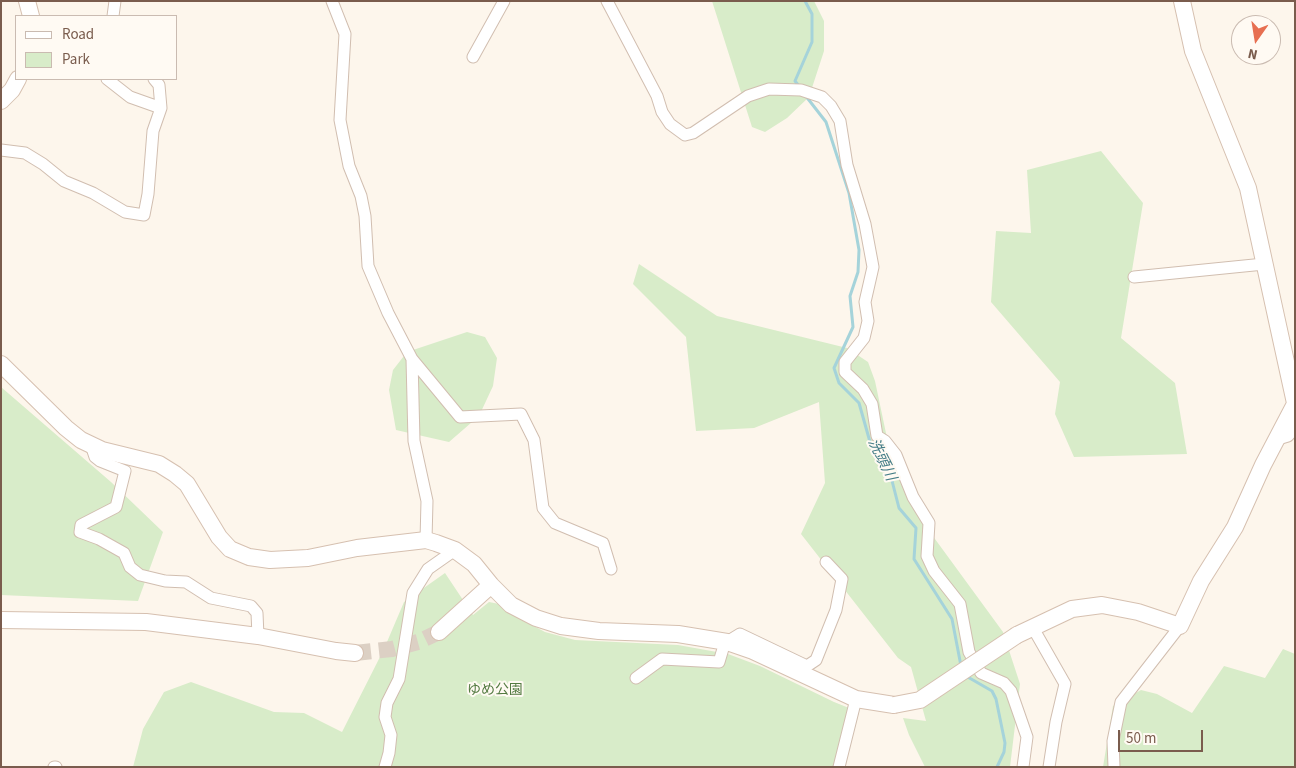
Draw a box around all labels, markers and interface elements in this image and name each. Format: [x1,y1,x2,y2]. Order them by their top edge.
legend [15,15,178,80]
north arrow [1231,15,1281,65]
text: Road [62,24,94,45]
text: N [1246,43,1260,64]
text: Park [62,49,90,70]
water label: 洗頭川 [863,436,899,484]
park label: ゆめ公園 [467,683,523,699]
scale bar [1121,720,1206,752]
text: 50 m [1126,728,1156,749]

